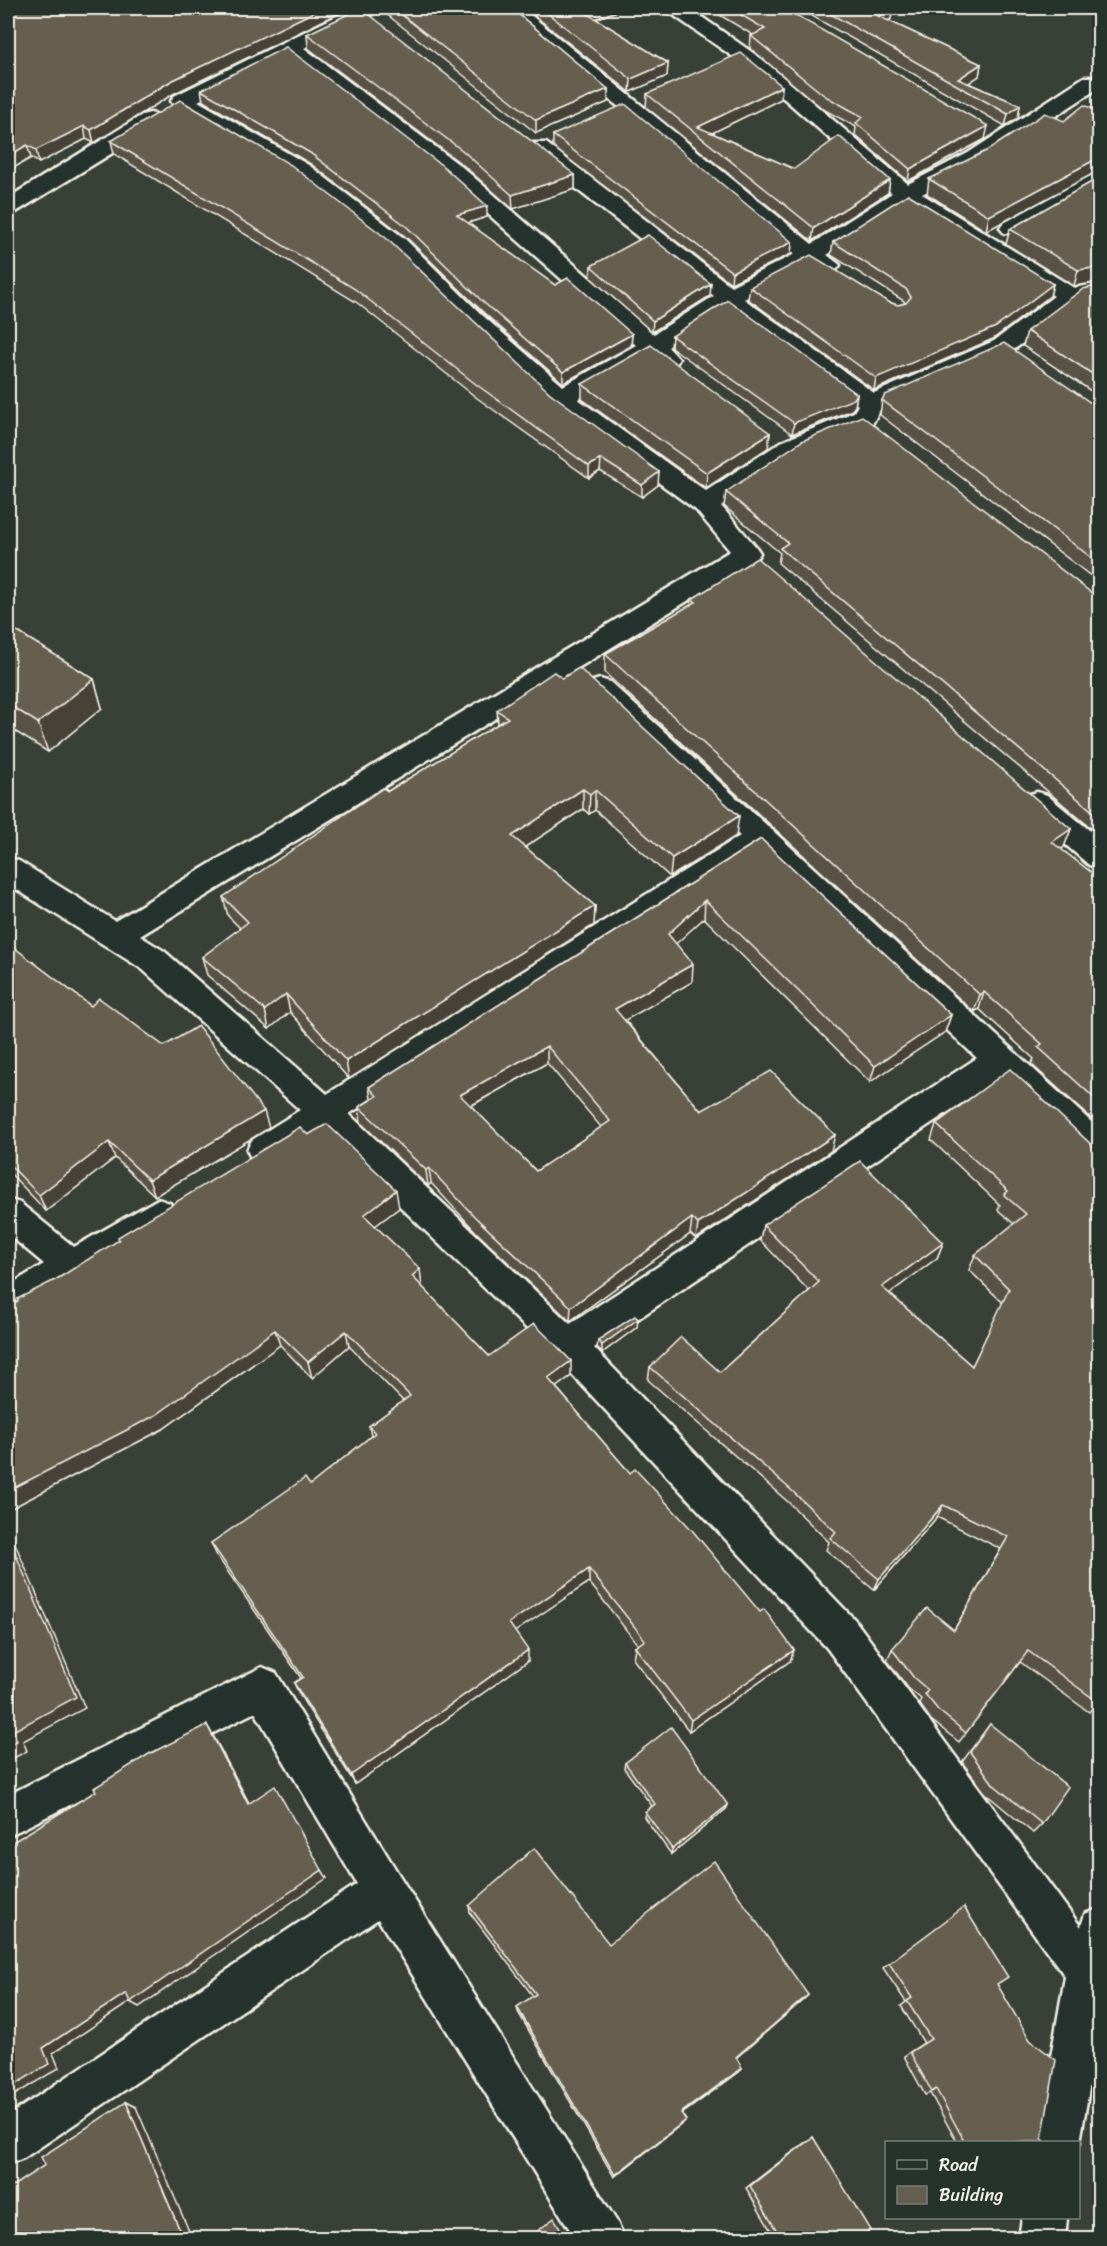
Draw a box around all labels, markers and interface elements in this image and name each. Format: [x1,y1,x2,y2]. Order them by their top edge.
legend [885,2141,1080,2219]
text: Road [939,2149,979,2181]
text: Building [939,2179,1003,2211]

